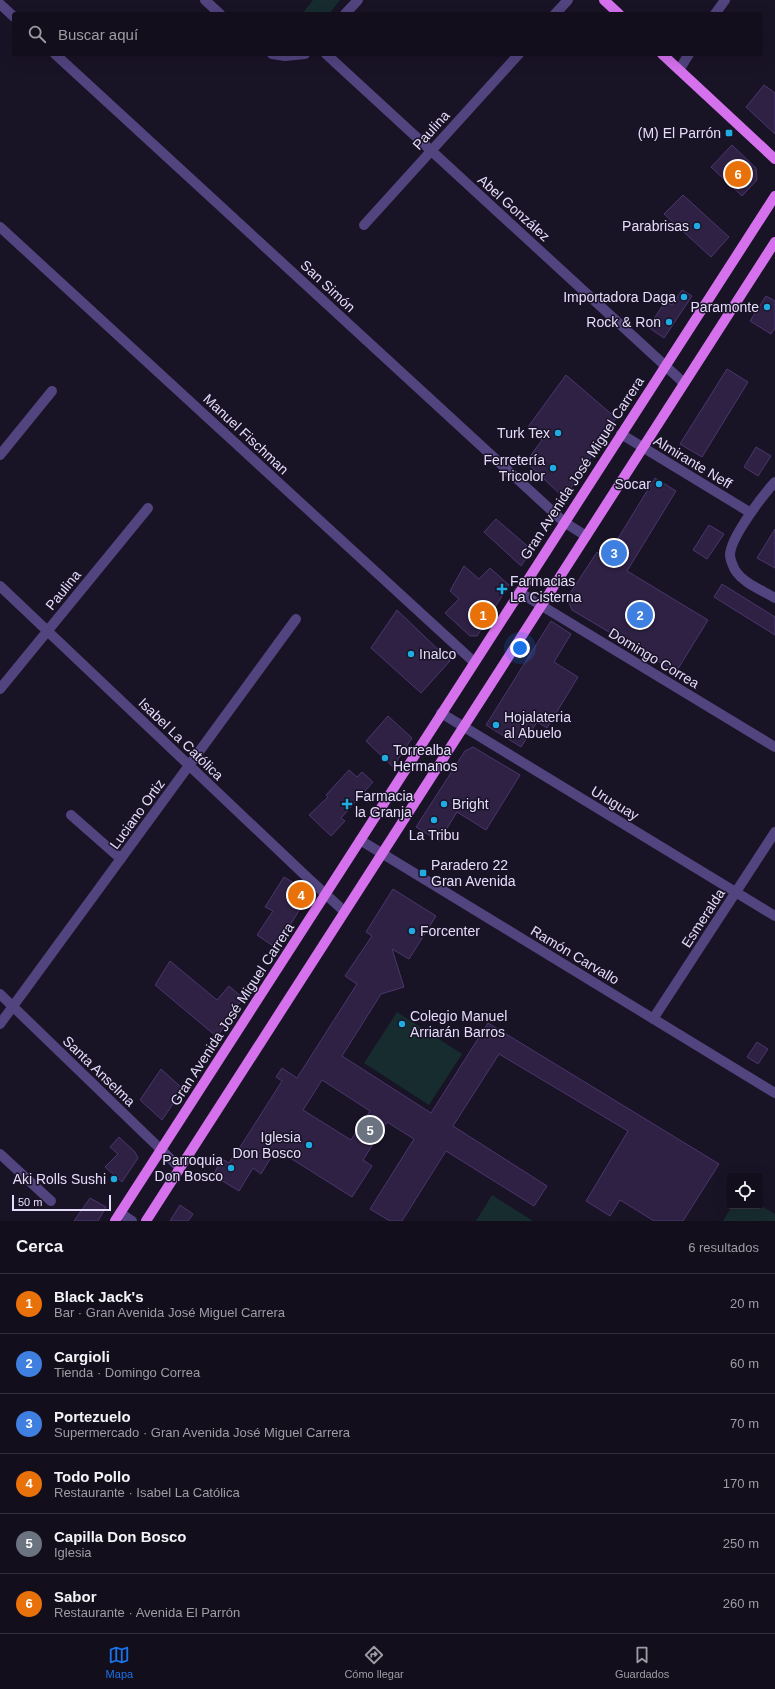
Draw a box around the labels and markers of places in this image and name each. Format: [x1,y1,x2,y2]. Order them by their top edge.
place label: (M) El Parrón [638,125,721,141]
marker: (M) El Parrón [724,128,734,138]
pin: 6 [725,159,751,189]
place label: Parabrisas [622,218,689,234]
marker: Parabrisas [692,221,702,231]
place label: Importadora Daga [563,289,676,305]
marker: Importadora Daga [679,292,689,302]
place label: Paramonte [691,299,759,315]
marker: Paramonte [762,302,772,312]
place label: Rock & Ron [586,314,661,330]
marker: Rock & Ron [664,317,674,327]
place label: Turk Tex [497,425,550,441]
marker: Turk Tex [553,428,563,438]
place label: Ferretería Tricolor [484,452,545,484]
marker: Ferretería Tricolor [548,463,558,473]
place label: Socar [614,476,651,492]
marker: Socar [654,479,664,489]
pin: 3 [601,538,627,568]
place label: Farmacias La Cisterna [510,573,582,605]
marker: Farmacias La Cisterna [497,584,507,594]
pin: 1 [470,600,496,630]
pin: 2 [627,600,653,630]
place label: Inalco [419,646,457,662]
marker: Inalco [406,649,416,659]
place label: Hojalateria al Abuelo [504,709,571,741]
marker: Hojalateria al Abuelo [491,720,501,730]
place label: Torrealba Hermanos [393,742,458,774]
marker: Torrealba Hermanos [380,753,390,763]
place label: Farmacia la Granja [355,788,414,820]
place label: Bright [452,796,489,812]
marker: Farmacia la Granja [342,799,352,809]
marker: Bright [439,799,449,809]
marker: La Tribu [429,815,439,825]
place label: La Tribu [409,827,459,843]
place label: Paradero 22 Gran Avenida [431,857,516,889]
marker: Paradero 22 Gran Avenida [418,868,428,878]
pin: 4 [288,880,314,910]
place label: Forcenter [420,923,480,939]
marker: Forcenter [407,926,417,936]
place label: Colegio Manuel Arriarán Barros [410,1008,507,1040]
marker: Colegio Manuel Arriarán Barros [397,1019,407,1029]
pin: 5 [357,1115,383,1145]
place label: Iglesia Don Bosco [233,1129,301,1161]
marker: Iglesia Don Bosco [304,1140,314,1150]
place label: Parroquia Don Bosco [155,1152,223,1184]
marker: Parroquia Don Bosco [226,1163,236,1173]
place label: Aki Rolls Sushi [13,1171,106,1187]
marker: Aki Rolls Sushi [109,1174,119,1184]

